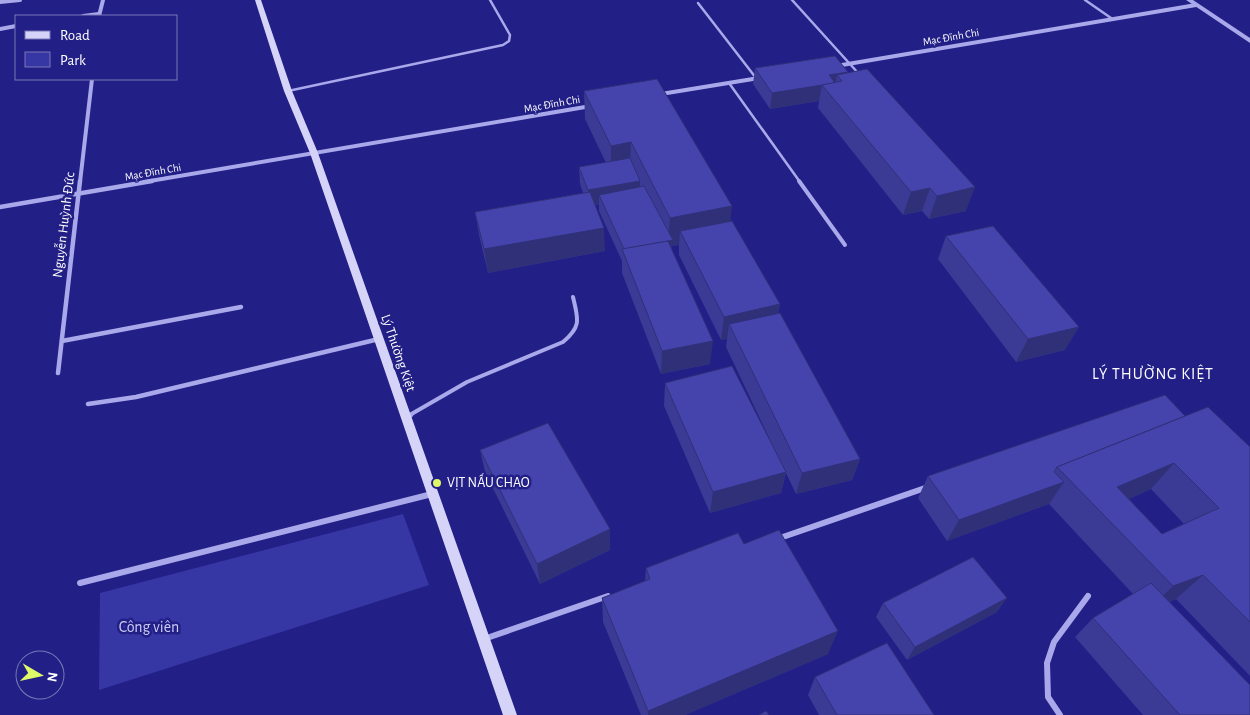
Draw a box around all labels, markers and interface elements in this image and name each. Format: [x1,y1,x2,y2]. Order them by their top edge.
legend [15,15,178,80]
street label: Mạc Đĩnh Chi [922,27,980,47]
text: Road [60,28,90,43]
text: Park [60,53,86,68]
street label: Mạc Đĩnh Chi [523,94,581,114]
street label: Mạc Đĩnh Chi [124,162,182,182]
street label: Nguyễn Huỳnh Đức [49,171,78,279]
street label: Lý Thường Kiệt [378,313,418,394]
district label: LÝ THƯỜNG KIỆT [1092,364,1214,382]
place label: VỊT NẤU CHAO [447,472,530,490]
marker: VỊT NẤU CHAO [431,477,443,489]
park label: Công viên [119,619,179,635]
north arrow [15,650,65,700]
text: N [44,671,60,683]

